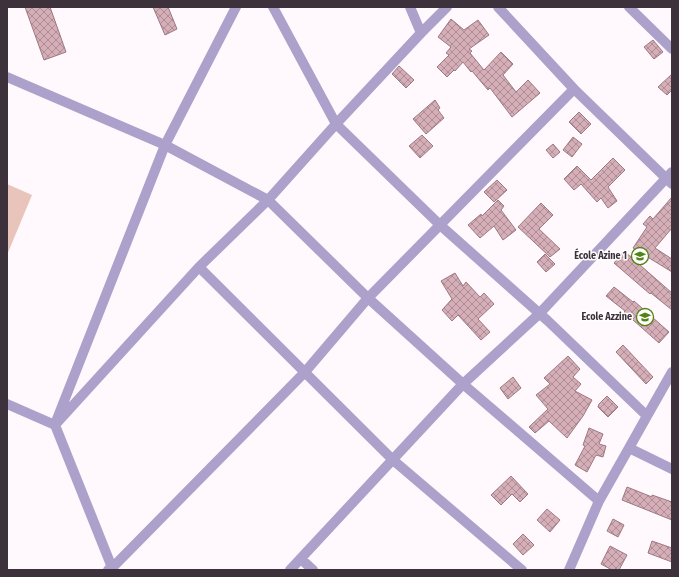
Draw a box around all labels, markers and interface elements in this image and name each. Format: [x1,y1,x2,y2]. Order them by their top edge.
school or university icon: École Azine 1 [630,246,650,266]
place label: École Azine 1 [574,248,627,262]
school or university icon: Ecole Azzine [635,307,655,327]
place label: Ecole Azzine [581,311,632,323]

